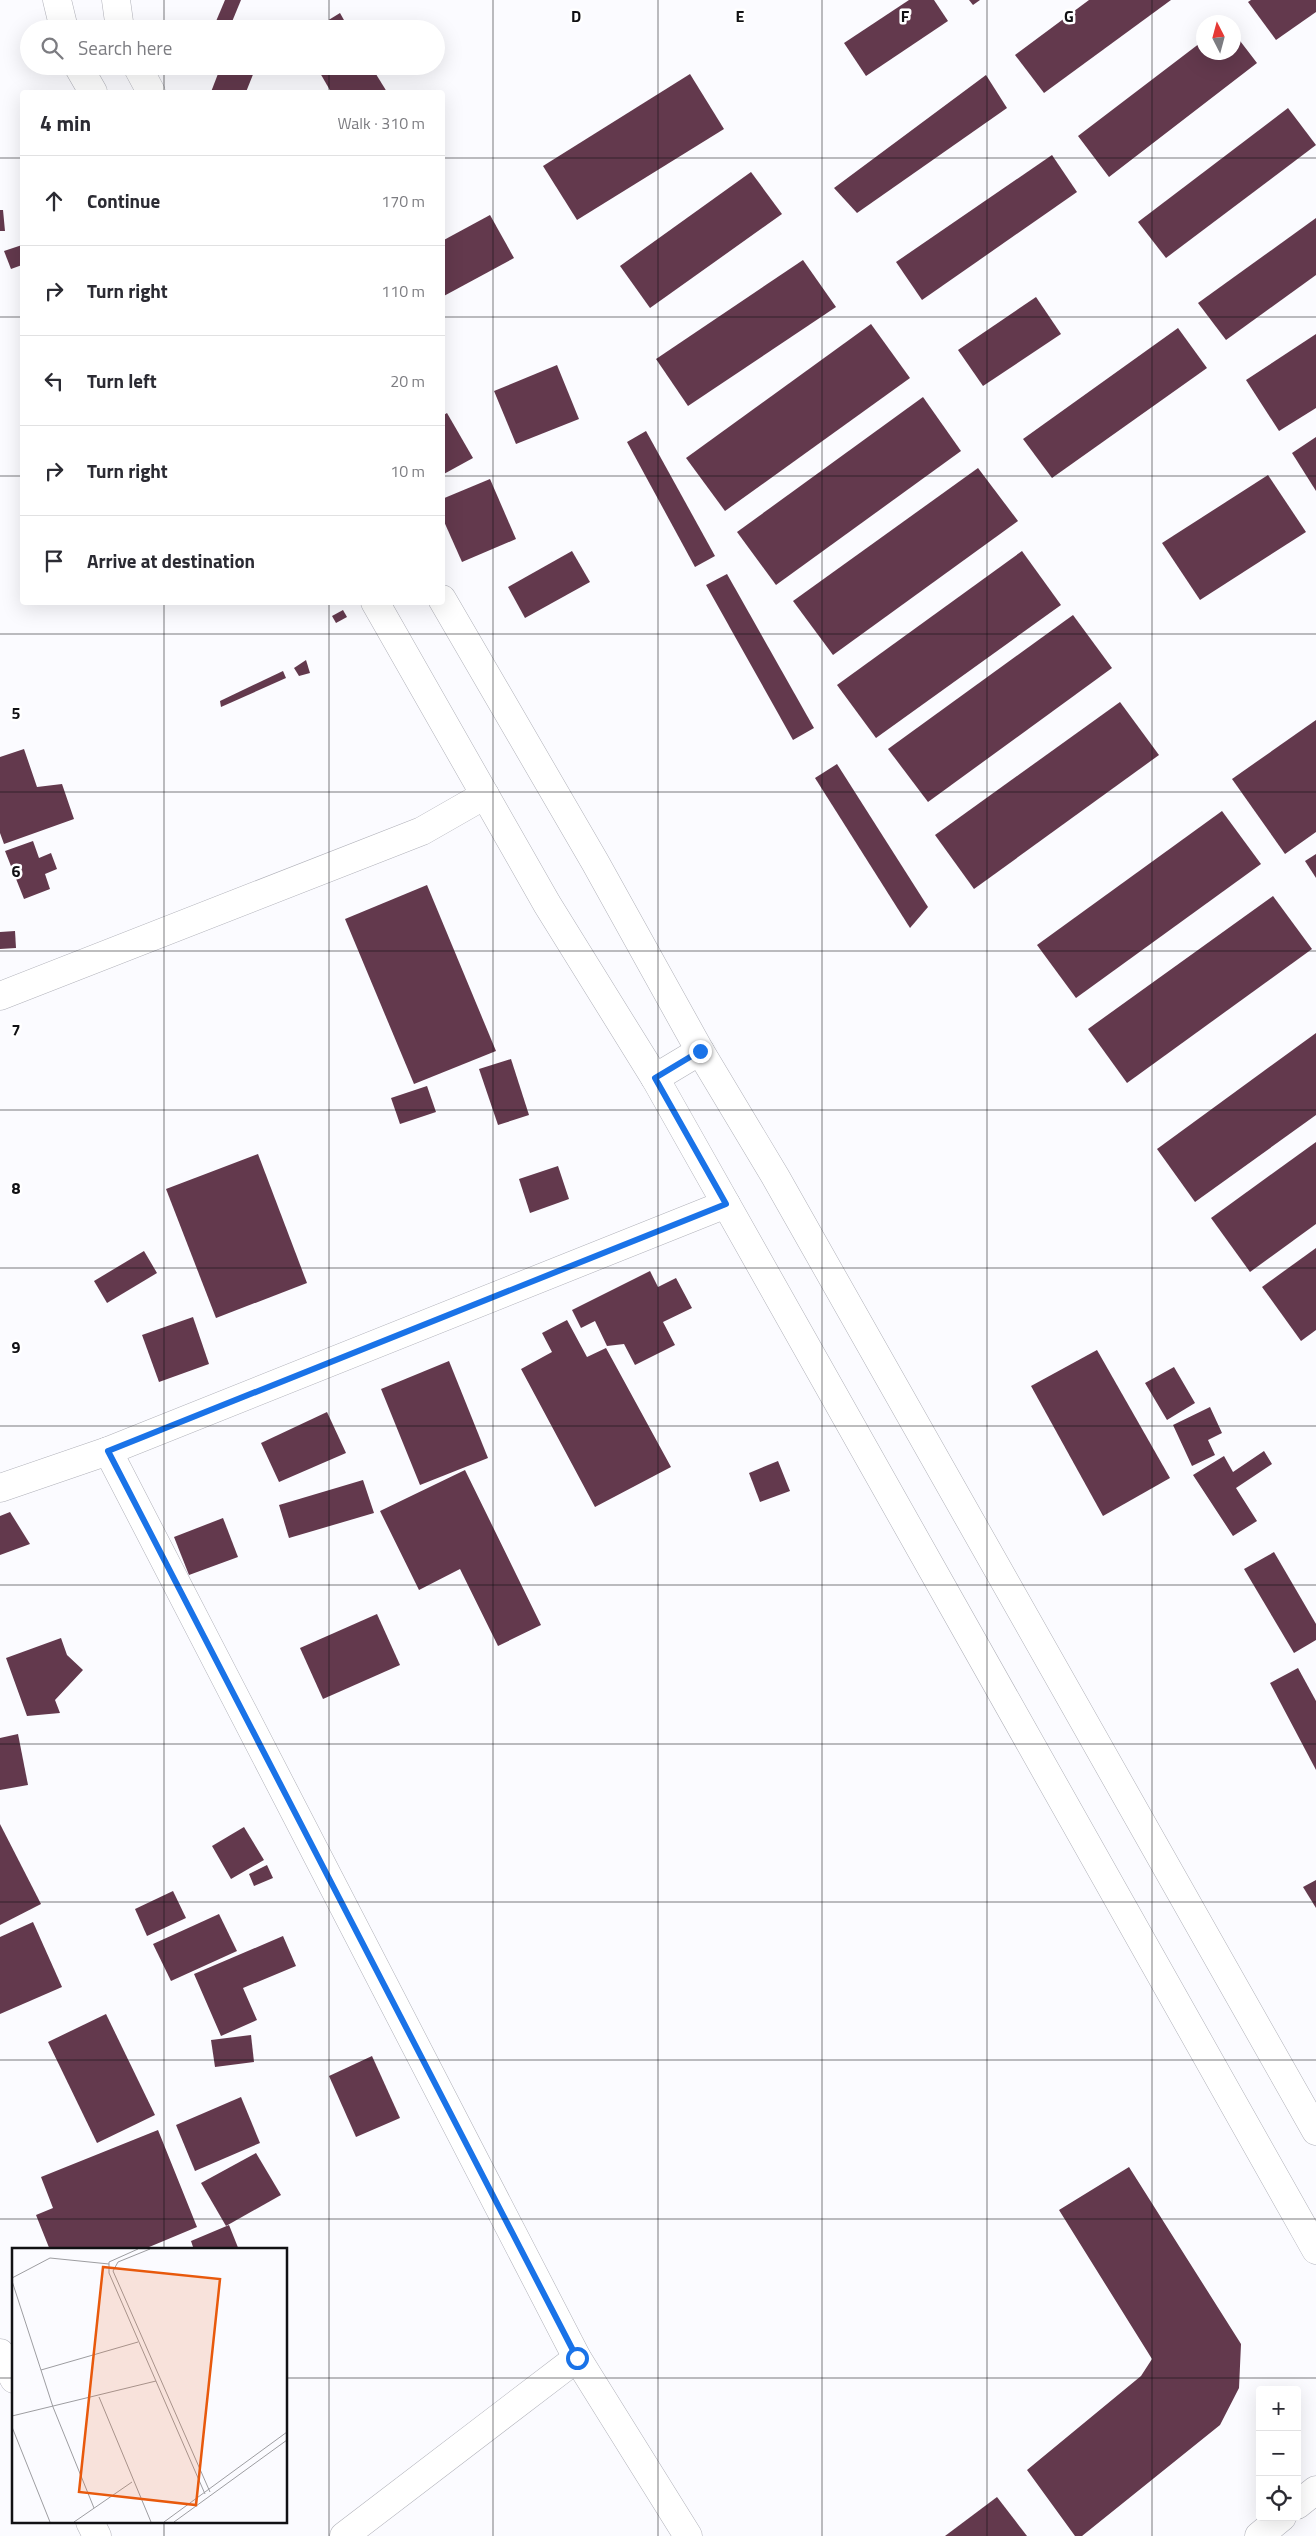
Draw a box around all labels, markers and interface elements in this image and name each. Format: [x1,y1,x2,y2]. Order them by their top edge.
text: D [571,4,581,28]
text: E [736,4,745,28]
text: F [901,4,910,28]
text: G [1064,4,1074,28]
north arrow [1196,15,1241,60]
search box [20,20,445,75]
text: Search here [78,33,172,62]
icon: search [38,34,66,62]
text: 4 min [40,107,91,139]
text: Walk · 310 m [337,111,425,135]
text: Continue [87,186,160,215]
icon: ahead [40,187,68,215]
text: 170 m [381,189,425,213]
text: Turn right [87,276,168,305]
icon: right [40,277,68,305]
text: 110 m [381,279,425,303]
text: Turn left [87,366,157,395]
icon: left [40,367,68,395]
text: 20 m [390,369,425,393]
text: Turn right [87,456,168,485]
icon: right [40,457,68,485]
text: 10 m [390,459,425,483]
text: Arrive at destination [87,546,255,575]
icon: arrive [40,547,68,575]
text: 5 [12,701,21,725]
text: 6 [12,859,21,883]
text: 7 [12,1018,20,1042]
route end [689,1040,712,1063]
text: 8 [12,1176,21,1200]
text: 9 [12,1335,21,1359]
inset map [12,2248,288,2524]
route start [566,2347,589,2370]
map controls [1256,2386,1301,2521]
button: + [1256,2386,1301,2431]
button: − [1256,2431,1301,2476]
button: locate [1256,2476,1301,2521]

